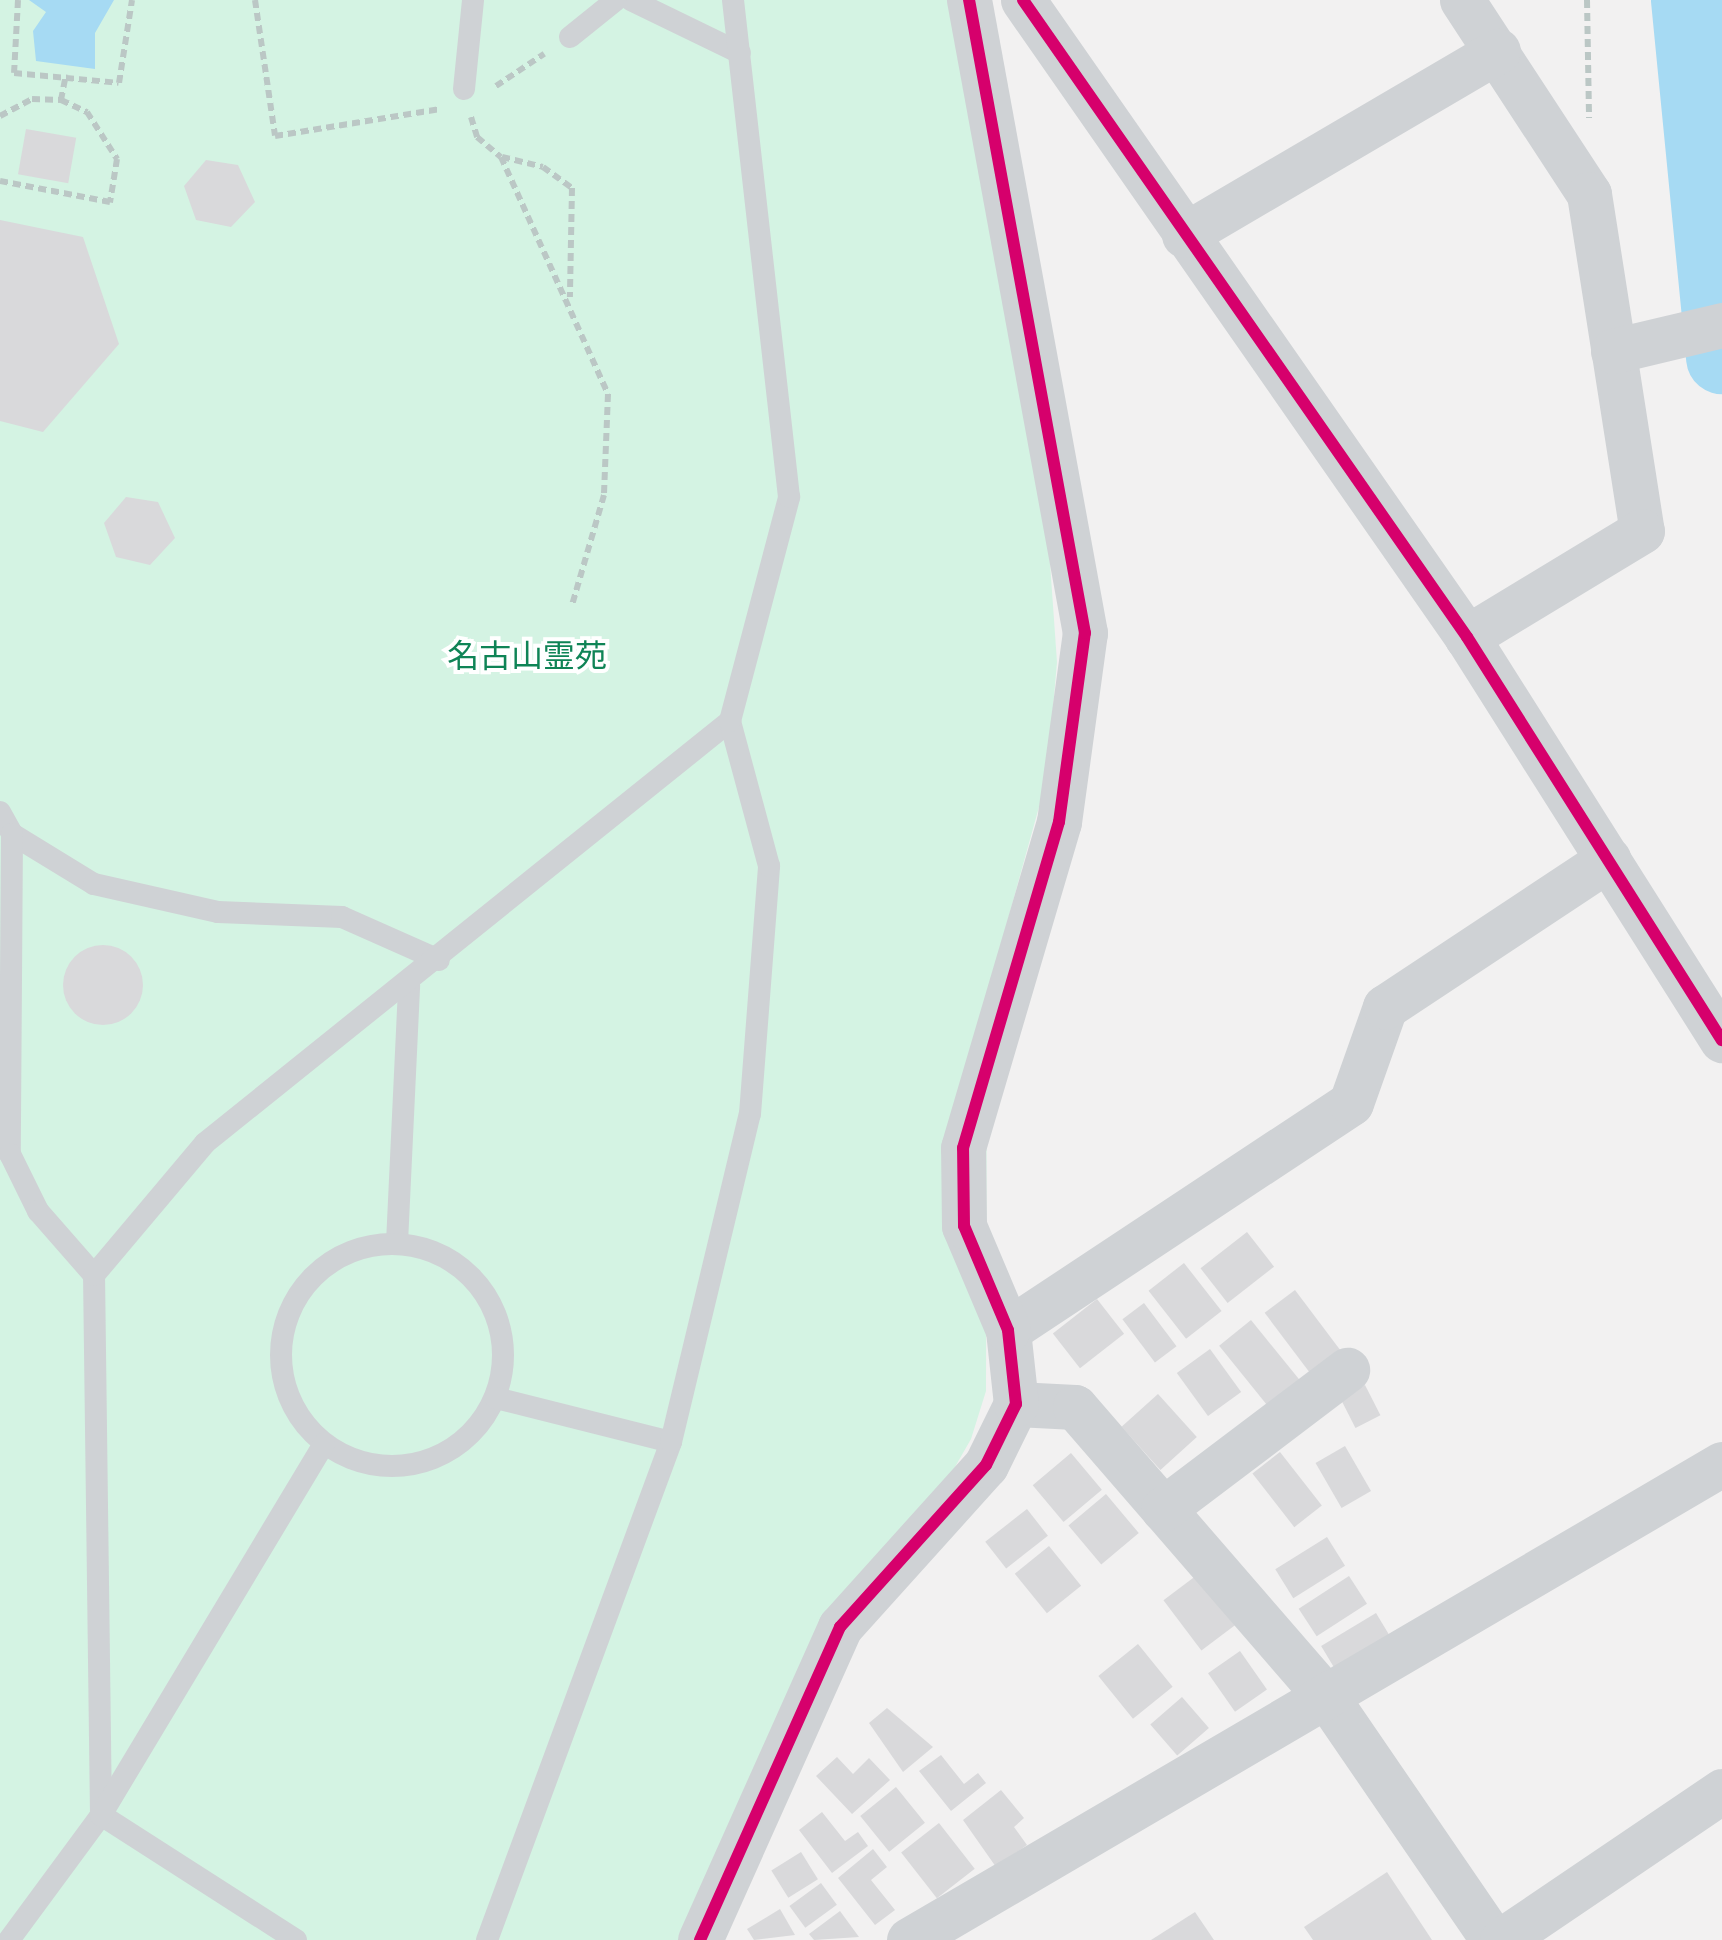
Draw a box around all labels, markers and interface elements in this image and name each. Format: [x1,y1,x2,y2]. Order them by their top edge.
park label: 名古山霊苑 [447,637,607,675]

